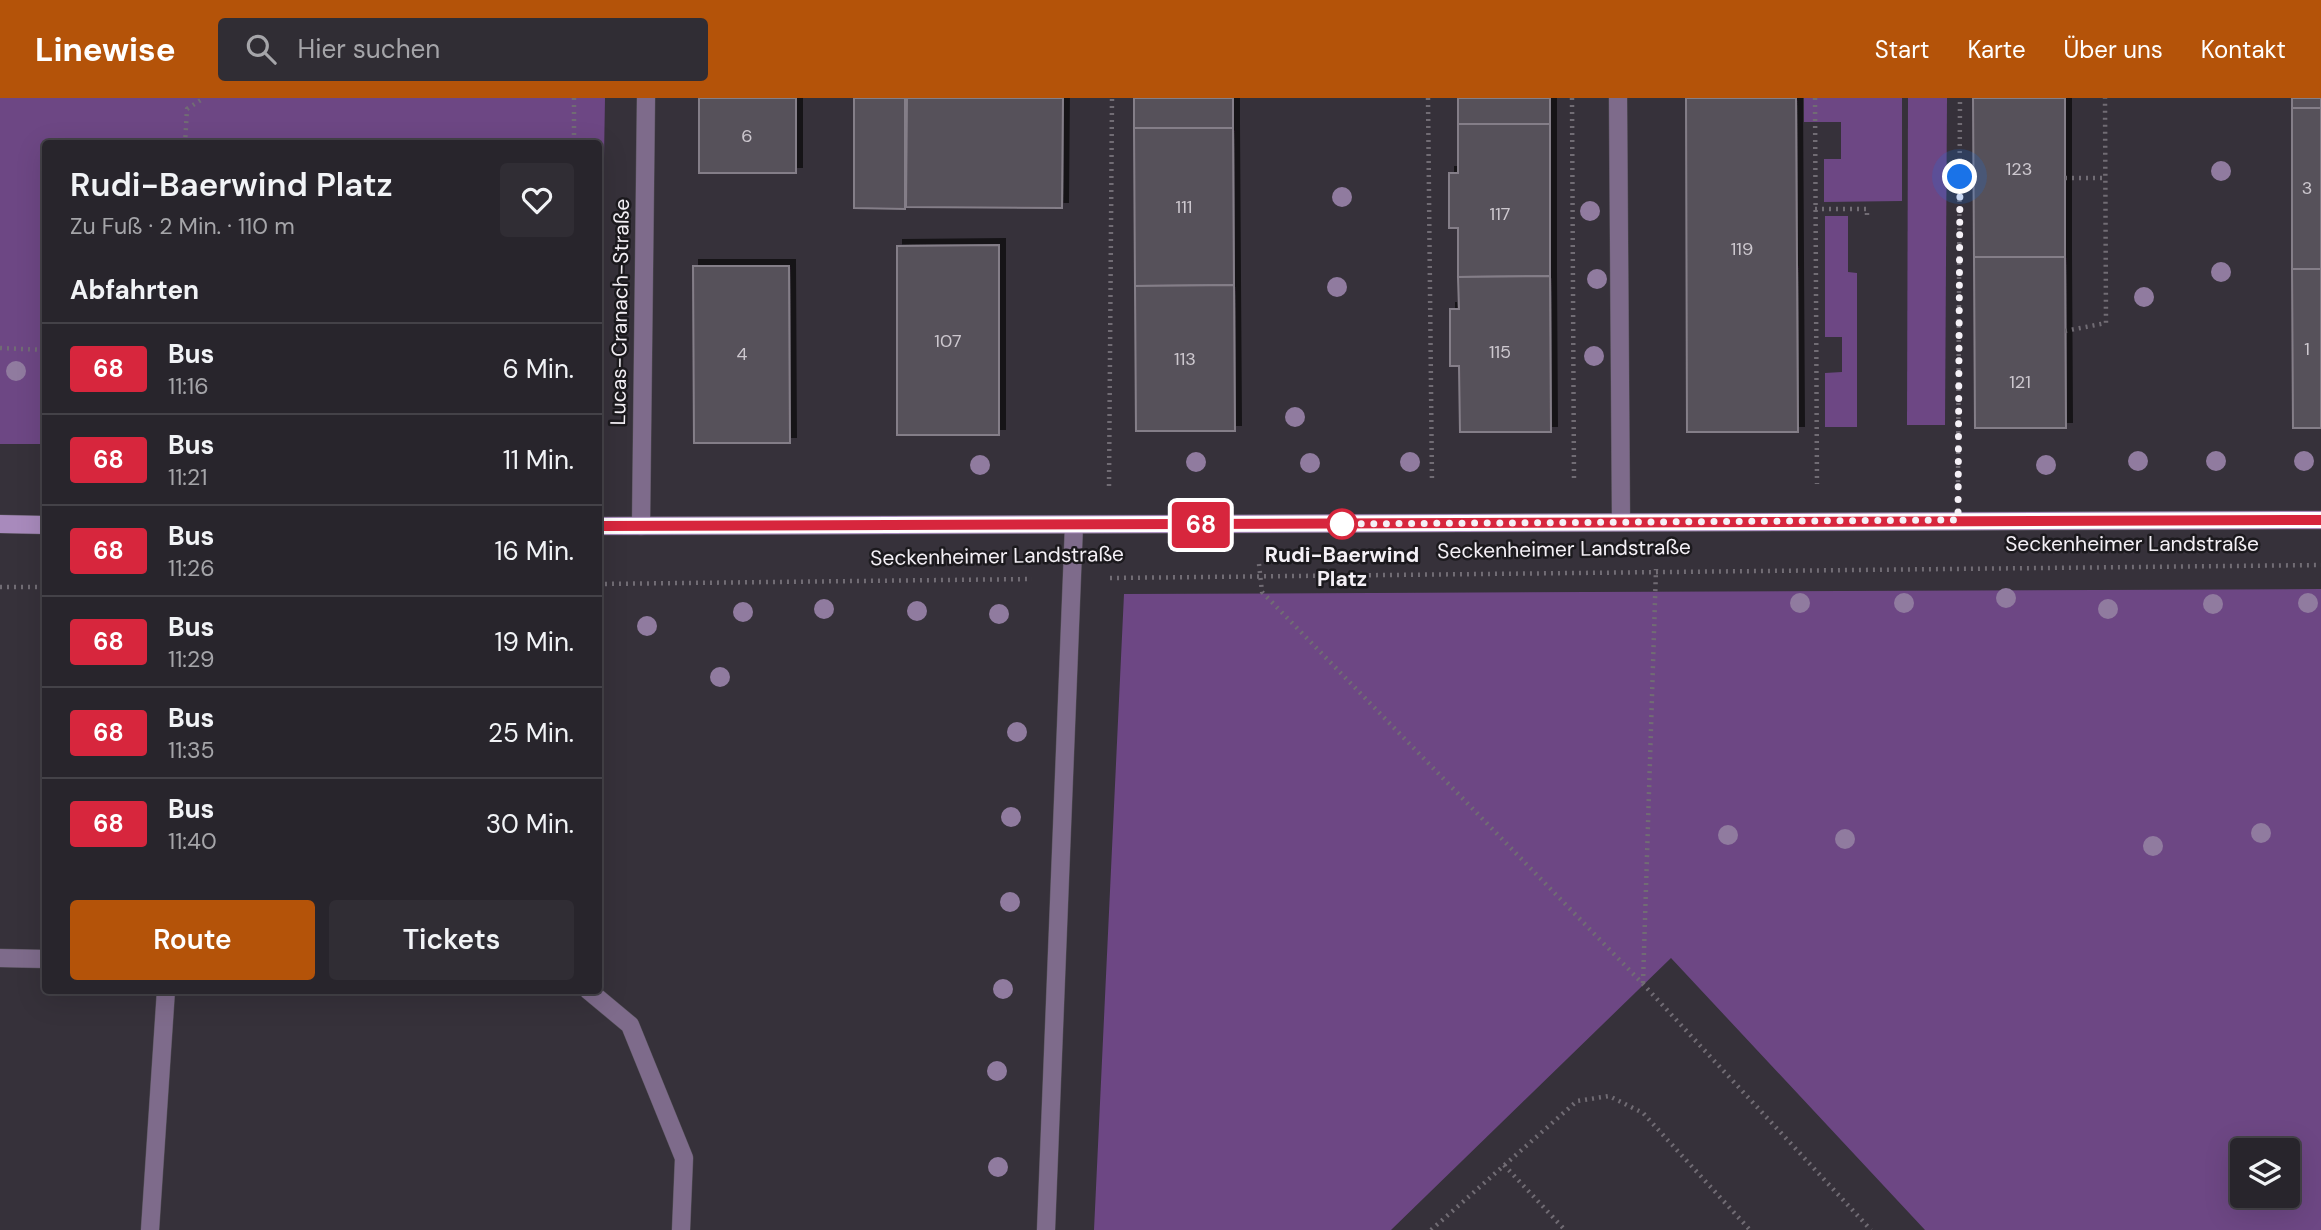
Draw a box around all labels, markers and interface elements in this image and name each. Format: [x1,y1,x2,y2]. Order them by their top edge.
search box [218,18,708,81]
text: Linewise [35,28,176,71]
icon: search [242,30,280,68]
text: Hier suchen [298,32,440,66]
text: Start [1875,34,1929,65]
text: Karte [1967,34,2026,65]
text: Über uns [2064,34,2163,65]
text: Kontakt [2201,34,2286,65]
house number: 6 [741,124,753,148]
house number: 123 [2006,157,2032,181]
your location [1942,159,1977,194]
text: Rudi-Baerwind Platz [70,163,393,206]
button: heart [500,163,574,237]
house number: 3 [2302,176,2312,200]
house number: 111 [1176,195,1192,219]
street label: Lucas-Cranach-Straße [604,198,636,426]
house number: 117 [1490,202,1510,226]
text: Zu Fuß · 2 Min. · 110 m [70,211,295,241]
house number: 119 [1731,237,1753,261]
text: Abfahrten [70,273,199,307]
house number: 107 [934,329,962,353]
text: Bus [168,337,214,371]
house number: 1 [2304,337,2310,361]
house number: 115 [1489,340,1511,364]
house number: 4 [737,342,748,366]
house number: 113 [1174,347,1196,371]
text: 6 Min. [503,352,574,386]
text: 68 [93,353,124,384]
house number: 121 [2009,370,2031,394]
text: 11:16 [168,371,209,401]
text: Bus [168,428,214,462]
text: 11 Min. [503,443,574,477]
text: 68 [93,444,124,475]
text: 11:21 [168,462,207,492]
line badge: 68 [1170,502,1232,548]
text: 68 [1186,509,1216,540]
marker: Rudi-Baerwind Platz [1327,509,1357,539]
text: Bus [168,519,214,553]
street label: Seckenheimer Landstraße [2005,530,2259,558]
street label: Seckenheimer Landstraße [1437,533,1691,565]
text: 16 Min. [494,534,574,568]
text: 68 [93,535,124,566]
street label: Seckenheimer Landstraße [870,540,1124,572]
place label: Rudi-Baerwind Platz [1265,541,1419,593]
text: 11:26 [168,553,215,583]
text: Bus [168,610,214,644]
text: 19 Min. [494,625,574,659]
text: 68 [93,626,124,657]
text: 11:29 [168,644,214,674]
text: Bus [168,701,214,735]
text: 25 Min. [488,716,574,750]
text: 68 [93,717,124,748]
text: 11:35 [168,735,215,765]
text: Bus [168,792,214,826]
text: 30 Min. [486,807,574,841]
text: 68 [93,808,124,839]
text: 11:40 [168,826,217,856]
button: Route [70,900,315,980]
button: Tickets [329,900,574,980]
map controls [2230,1138,2300,1208]
button: layers [2230,1138,2300,1208]

